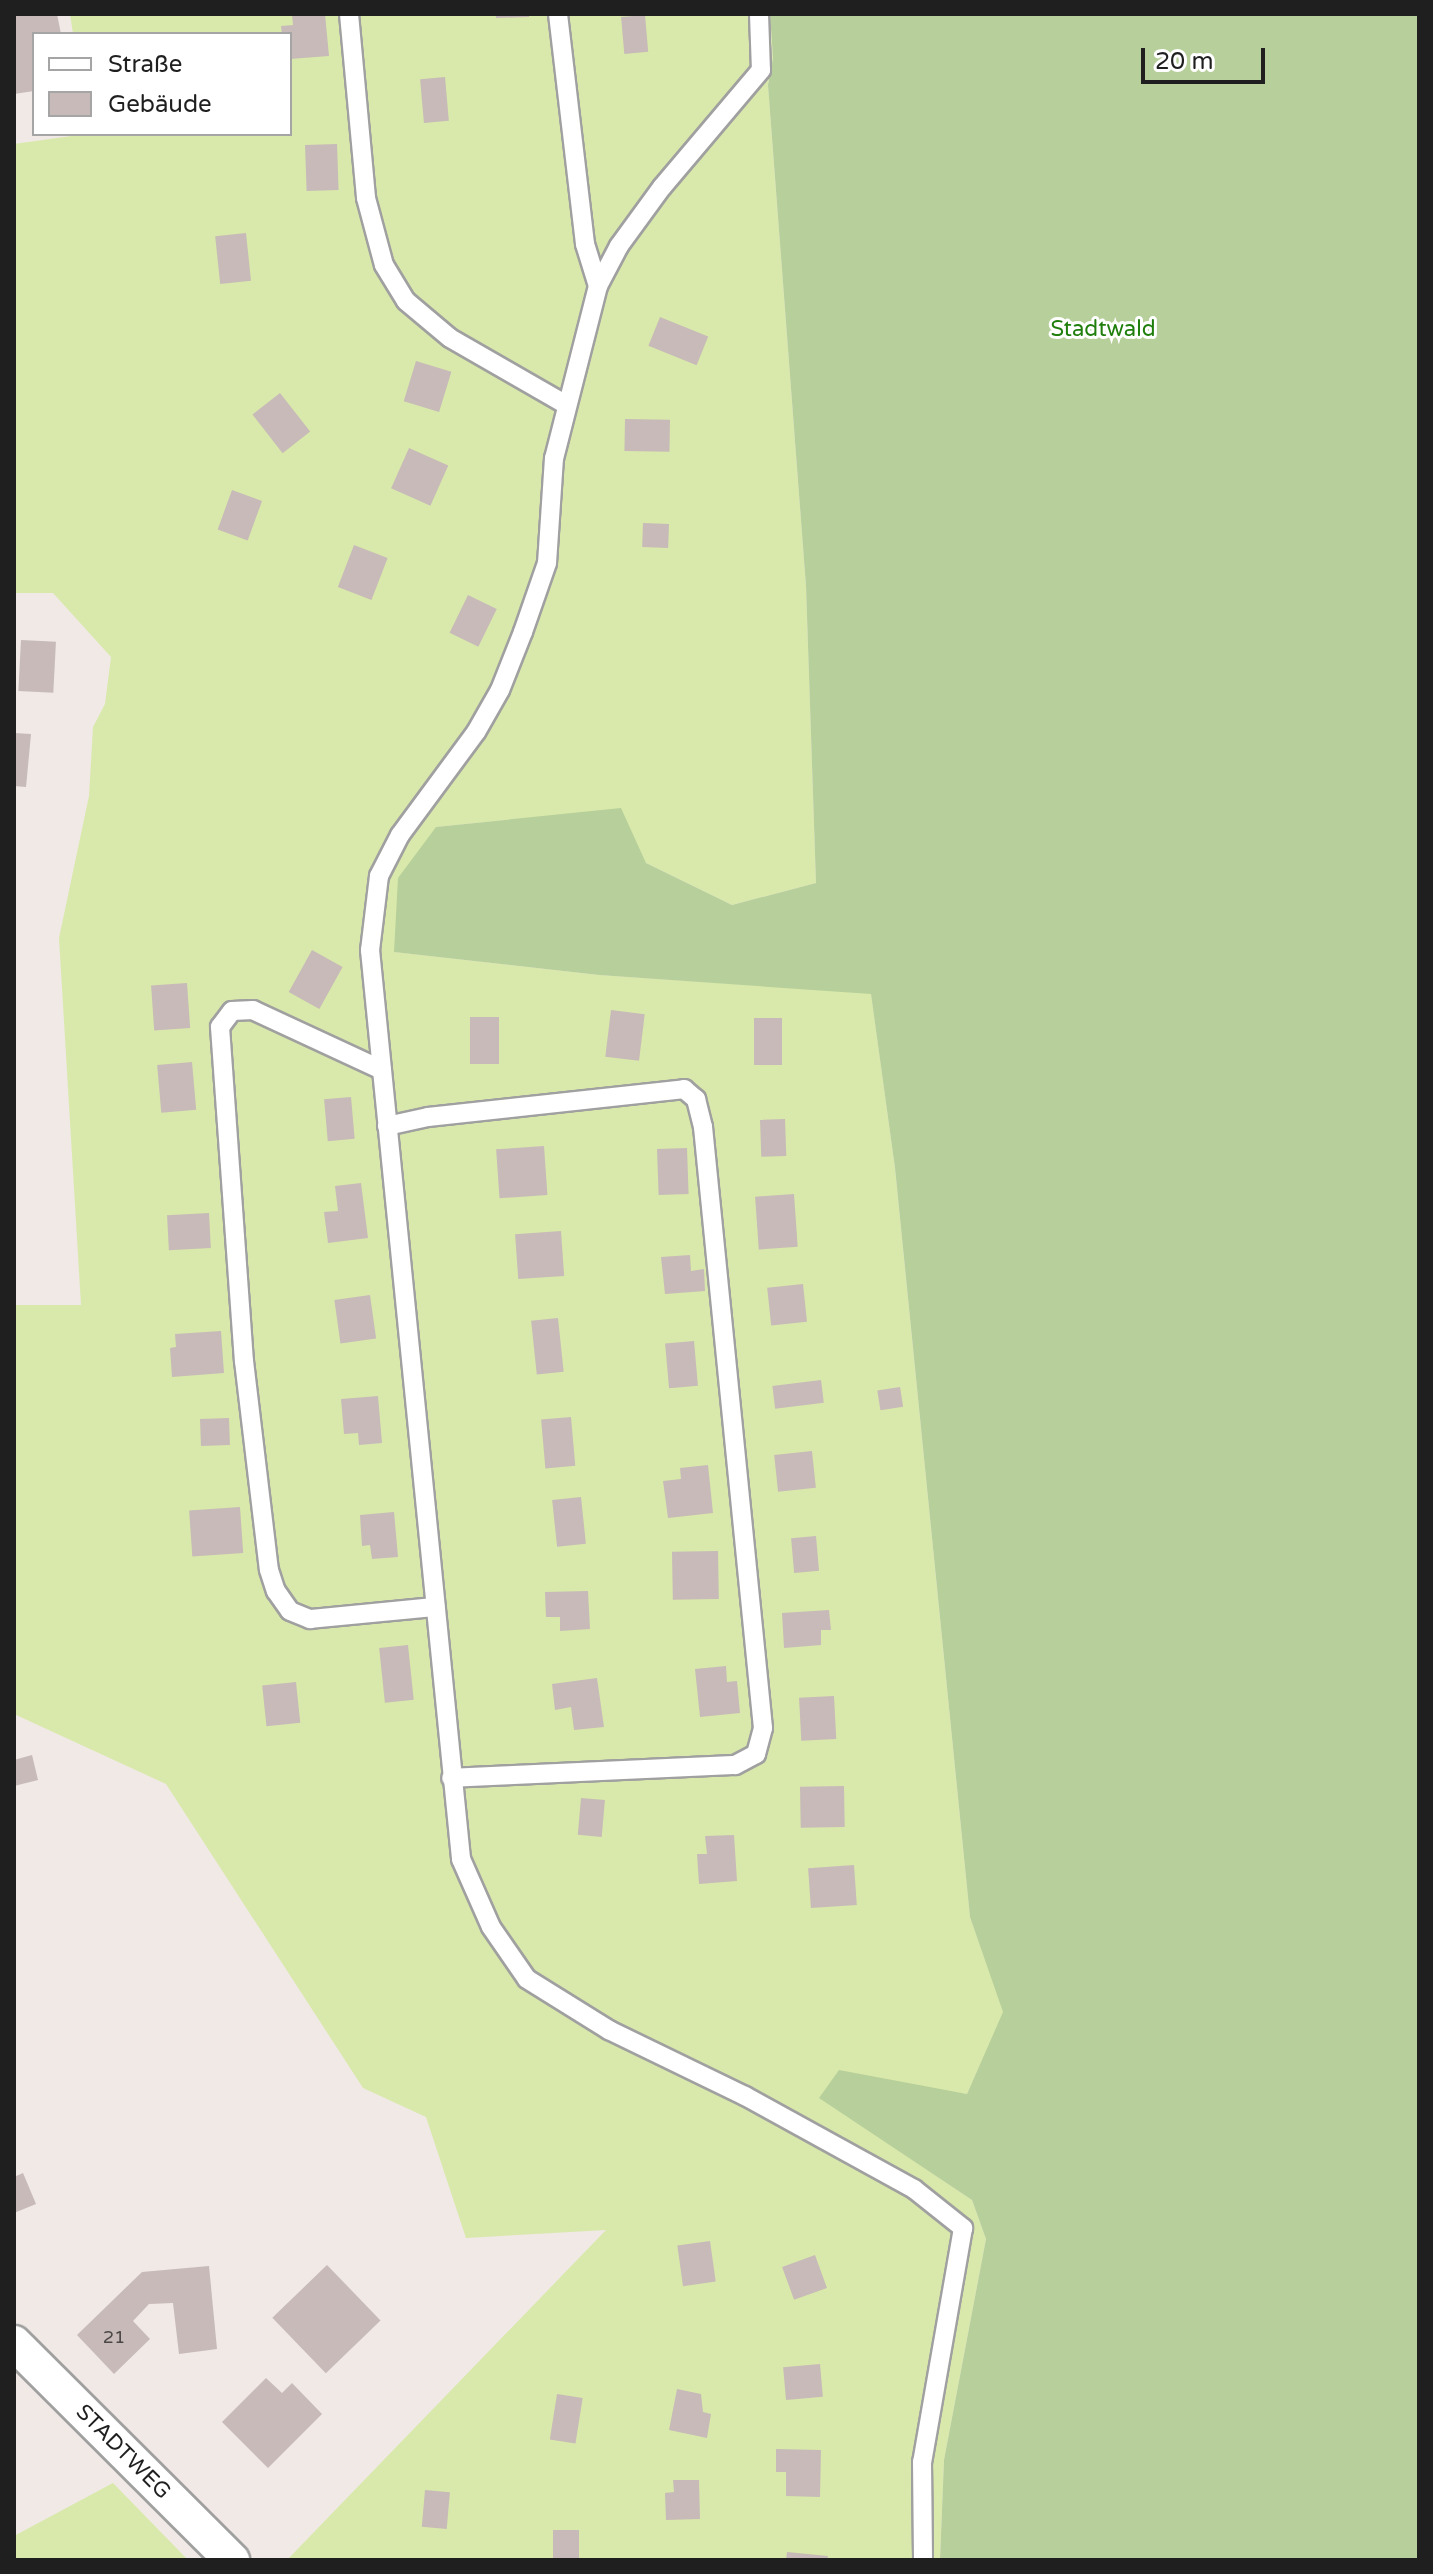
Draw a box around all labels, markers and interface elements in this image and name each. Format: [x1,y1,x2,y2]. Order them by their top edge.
legend [32,32,292,136]
scale bar [1145,32,1269,82]
text: 20 m [1155,47,1213,76]
text: Straße [108,50,182,79]
text: Gebäude [108,90,212,119]
park label: Stadtwald [1050,317,1156,343]
house number: 21 [103,2326,125,2348]
street label: STADTWEG [70,2399,176,2505]

